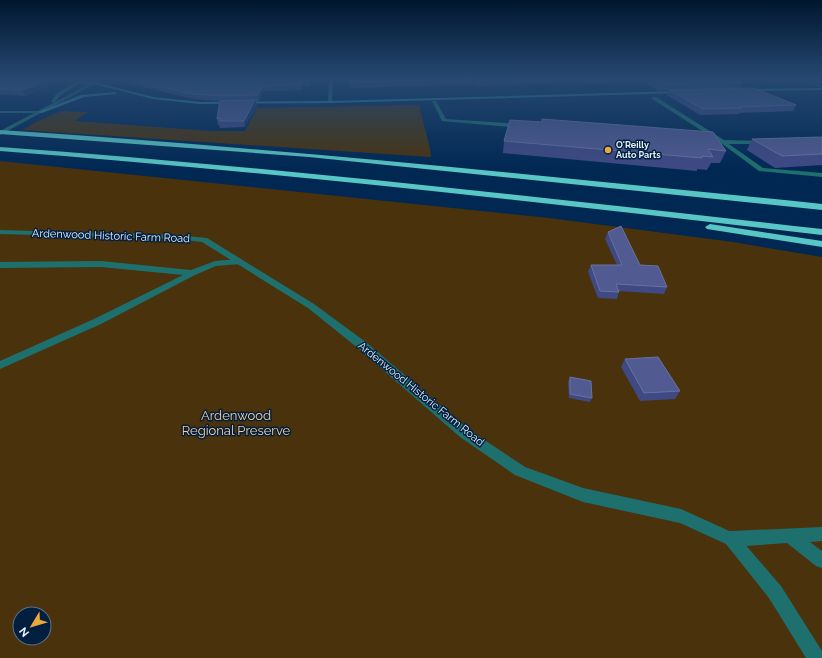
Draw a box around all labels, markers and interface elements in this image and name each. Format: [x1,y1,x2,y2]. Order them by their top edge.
place label: O'Reilly Auto Parts [616,140,661,160]
marker: O'Reilly Auto Parts [603,145,613,155]
street label: Ardenwood Historic Farm Road [32,227,190,245]
street label: Ardenwood Historic Farm Road [355,339,487,449]
park label: Ardenwood Regional Preserve [182,408,291,438]
north arrow [12,606,52,646]
text: N [17,625,32,639]

